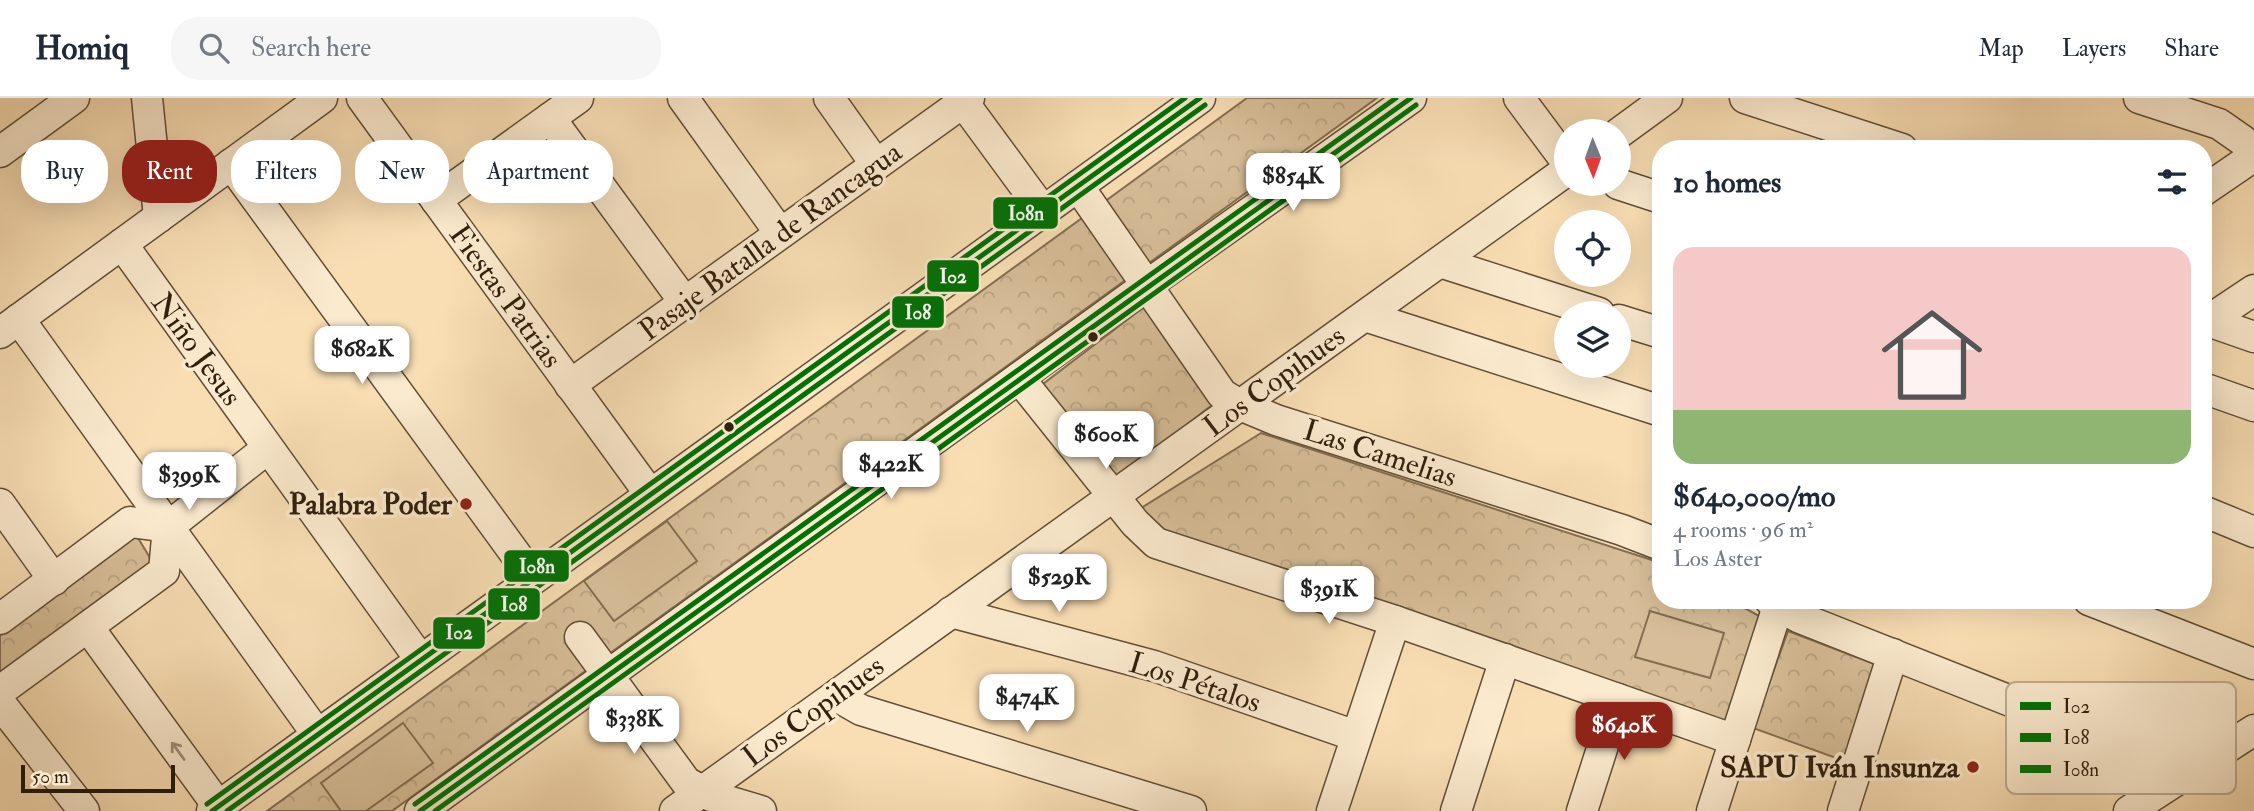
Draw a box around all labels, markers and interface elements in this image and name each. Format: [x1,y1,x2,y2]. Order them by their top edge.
search box [171,17,661,80]
text: Homiq [35,28,129,69]
icon: search [195,29,233,67]
text: Search here [251,32,371,64]
text: Map [1979,33,2024,64]
text: Layers [2062,33,2126,64]
text: Share [2164,33,2219,64]
north arrow [1554,119,1631,196]
map controls [1554,119,1631,378]
street label: Pasaje Batalla de Rancagua [632,133,909,349]
chip: Buy [21,140,108,203]
chip: Rent [122,140,217,203]
chip: Filters [231,140,341,203]
chip: New [355,140,449,203]
chip: Apartment [463,140,613,203]
pin: $854K [1244,153,1342,213]
text: $854K [1262,161,1324,190]
icon: filters [2153,163,2191,201]
text: 10 homes [1673,164,1781,201]
line badge: I08n [992,196,1059,230]
text: I08n [1008,202,1044,226]
button: locate [1554,210,1631,287]
street label: Fiestas Patrias [441,217,570,375]
line badge: I02 [926,259,980,293]
text: I02 [939,265,967,289]
street label: Niño Jesus [143,285,250,413]
icon: home [1869,292,1995,418]
line badge: I08 [891,295,945,329]
text: I08 [905,301,931,325]
button: layers [1554,301,1631,378]
street label: Los Copihues [1196,318,1352,445]
pin: $682K [313,327,411,386]
unlabelled marker [1086,330,1100,344]
text: $682K [330,334,394,363]
street label: Las Camelias [1299,411,1461,496]
pin: $600K [1057,412,1155,471]
text: $600K [1074,419,1138,448]
unlabelled marker [722,420,736,434]
pin: $422K [842,442,940,501]
text: $422K [859,449,923,478]
pin: $399K [140,452,238,512]
text: $399K [158,460,220,489]
text: $640,000/mo [1673,478,1835,515]
place label: Palabra Poder [289,486,453,523]
marker: Palabra Poder [458,496,474,512]
text: 4 rooms · 96 m² [1673,515,1813,544]
text: Los Aster [1673,544,1762,573]
line badge: I08n [503,549,570,583]
pin: $529K [1010,554,1108,614]
text: I08n [519,555,555,579]
text: $529K [1028,562,1090,591]
pin: $391K [1280,566,1378,626]
text: $391K [1300,574,1358,603]
line badge: I08 [487,587,541,621]
text: I08 [501,593,527,617]
line badge: I02 [432,616,486,650]
text: I02 [445,621,473,645]
street label: Los Pétalos [1124,644,1265,721]
street label: Los Copihues [735,648,891,775]
pin: $474K [978,674,1076,734]
text: $474K [995,682,1059,711]
legend [2006,682,2236,794]
text: I02 [2063,695,2090,719]
pin: $338K [585,696,683,756]
pin: $640K [1575,702,1673,762]
text: $338K [605,704,663,733]
text: $640K [1592,710,1656,739]
text: I08 [2063,726,2089,750]
one-way arrow [171,742,185,761]
place label: SAPU Iván Insunza [1720,749,1961,786]
text: I08n [2063,758,2099,782]
marker: SAPU Iván Insunza [1965,759,1981,775]
scale bar [21,762,175,794]
text: 50 m [32,765,69,789]

